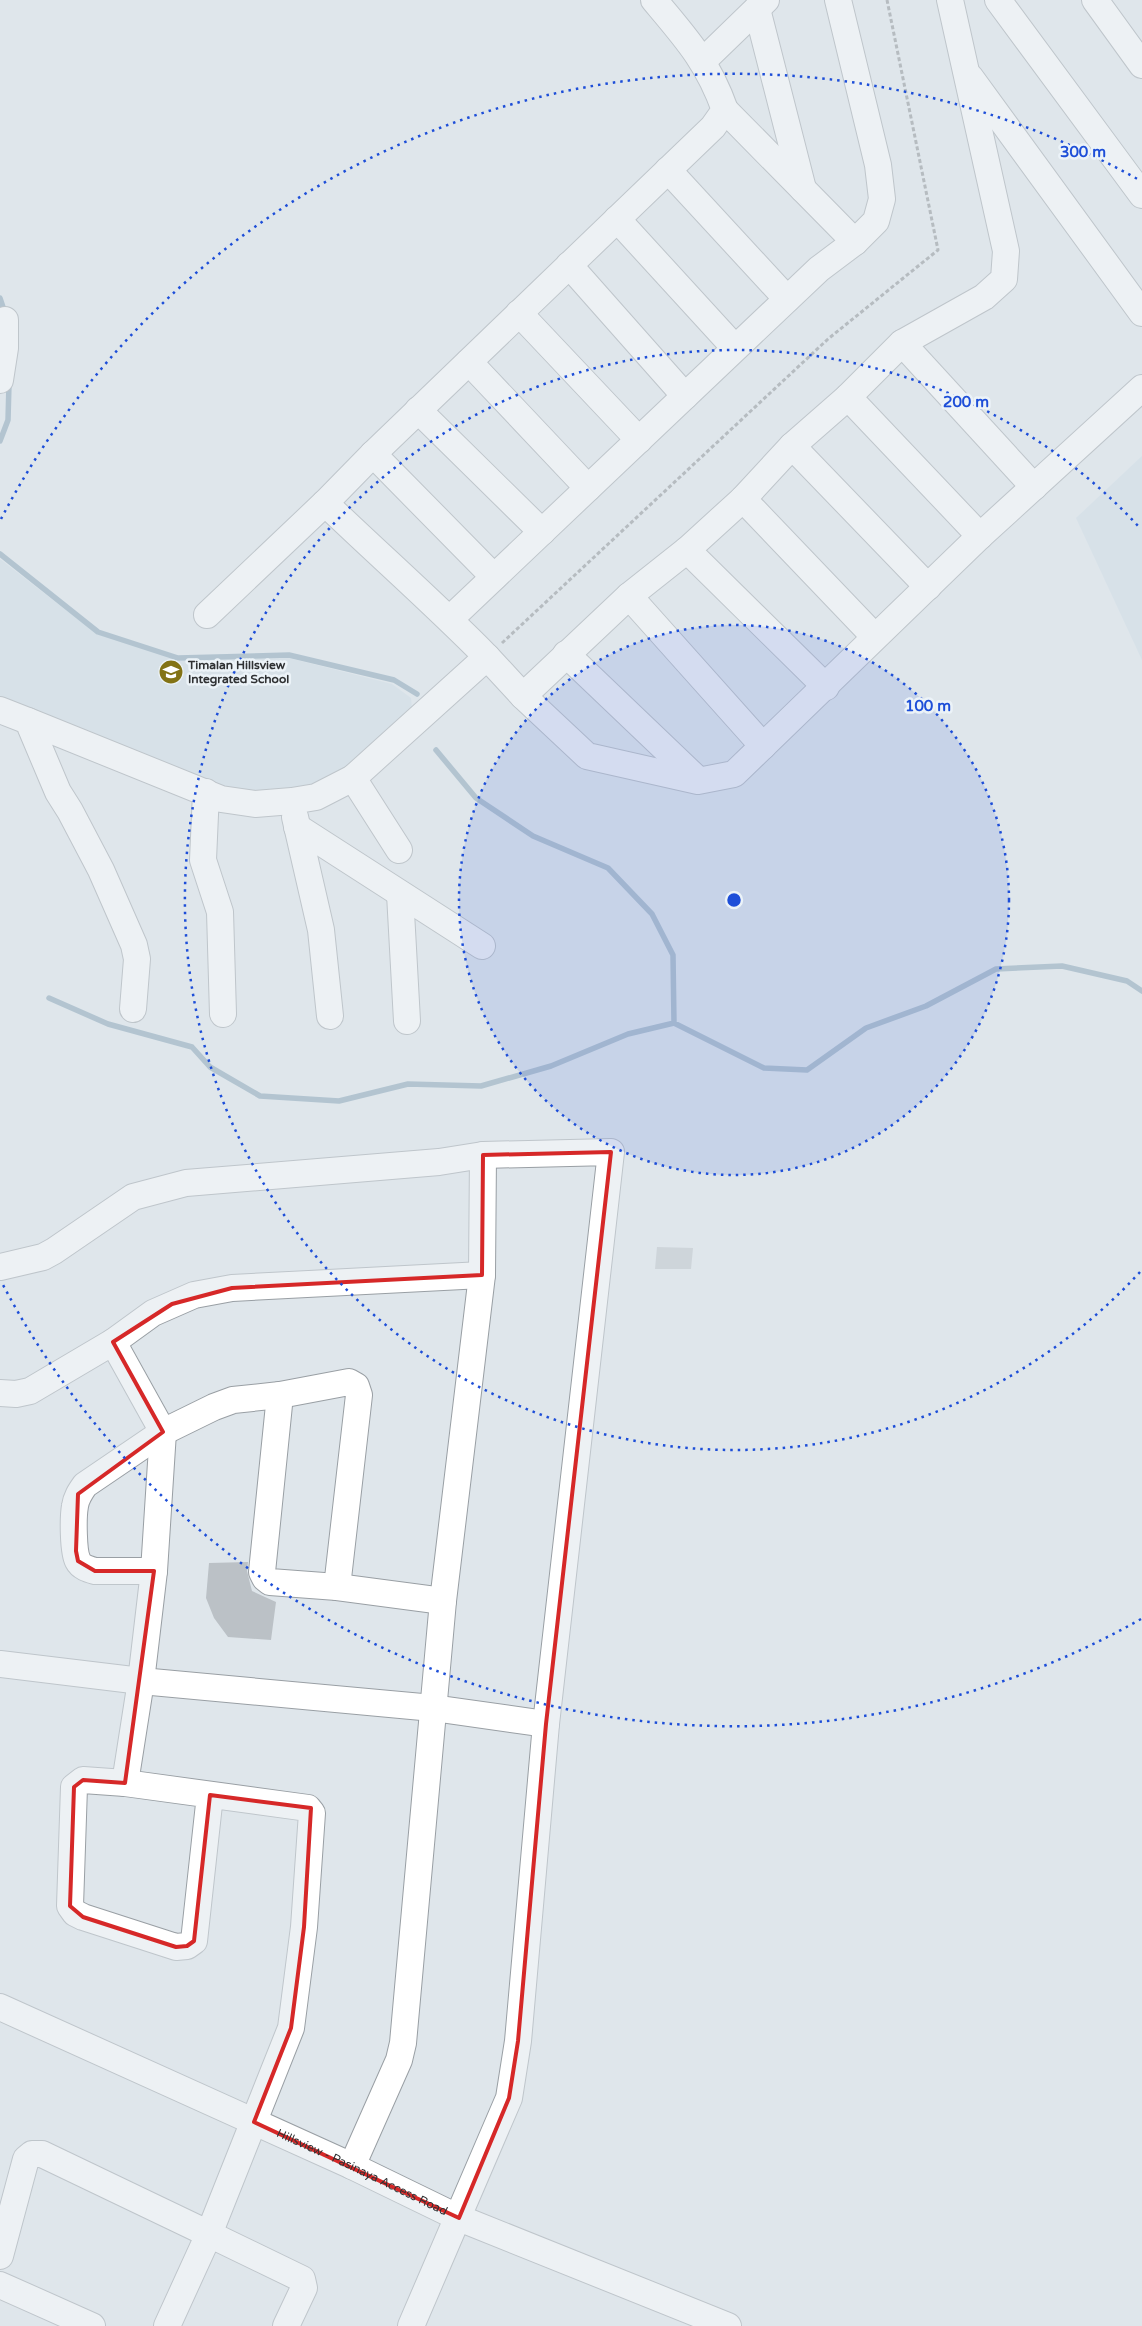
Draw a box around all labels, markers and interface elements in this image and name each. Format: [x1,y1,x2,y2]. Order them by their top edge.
text: 300 m [1060,143,1106,161]
text: 200 m [943,393,989,411]
place label: Timalan Hillsview Integrated School [187,658,289,687]
school or university icon: Timalan Hillsview Integrated School [158,659,184,685]
text: 100 m [905,697,951,715]
centre of rings [725,891,743,909]
street label: Hillsview - Pasinaya Access Road [275,2126,450,2218]

